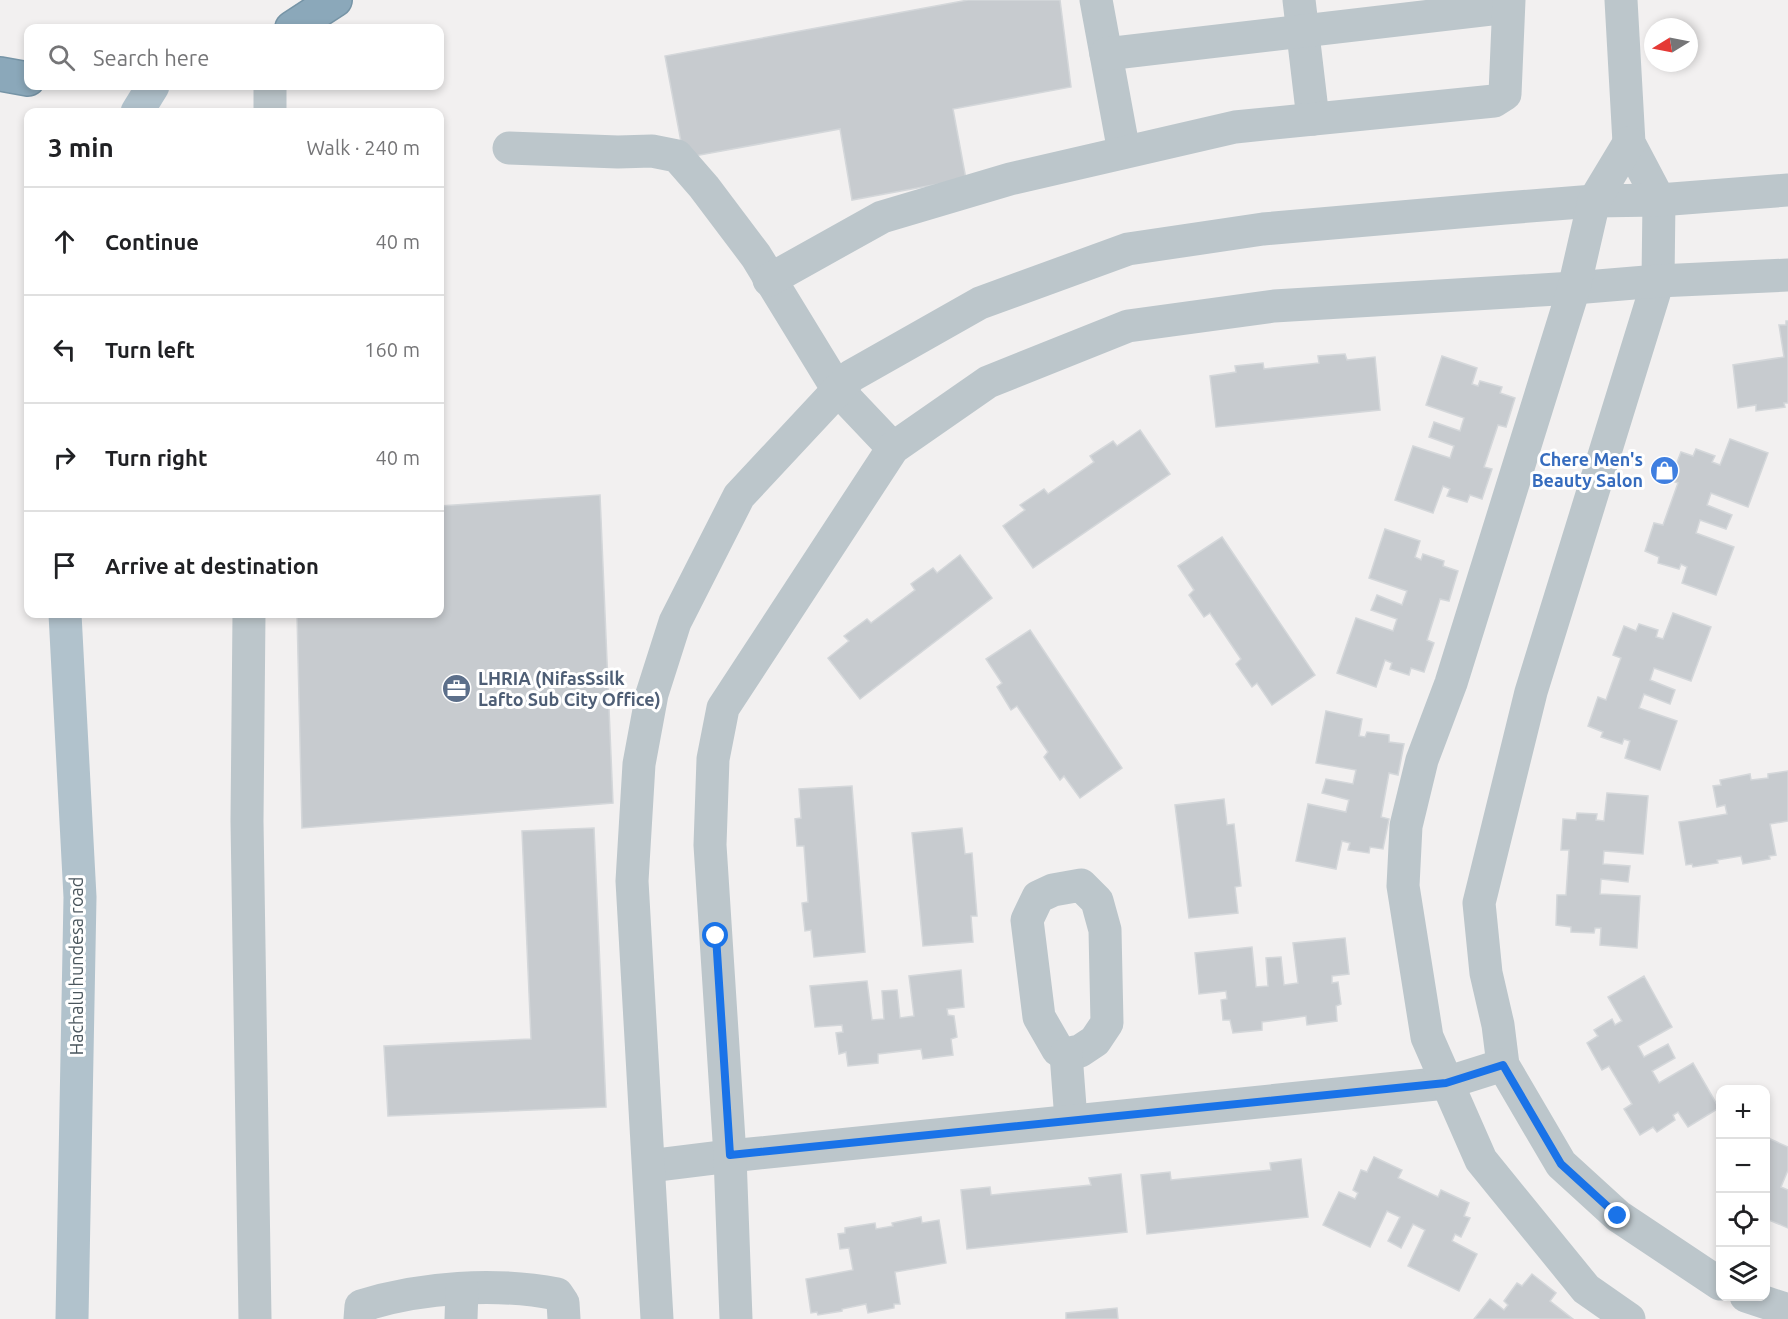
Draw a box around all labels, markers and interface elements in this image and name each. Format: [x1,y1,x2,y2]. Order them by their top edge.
north arrow [1644,18,1698,72]
search box [24,24,444,90]
icon: search [45,41,78,74]
text: Search here [93,45,209,70]
text: 3 min [48,133,114,162]
text: Walk · 240 m [307,136,420,159]
icon: ahead [48,225,81,258]
text: Continue [105,229,199,254]
text: 40 m [376,230,420,253]
icon: left [48,333,81,366]
text: Turn left [105,337,195,362]
text: 160 m [364,338,420,361]
icon: right [48,441,81,474]
text: Turn right [105,445,207,470]
text: 40 m [376,446,420,469]
place label: Chere Men's Beauty Salon [1532,449,1643,490]
shop icon: Chere Men's Beauty Salon [1648,454,1680,486]
icon: arrive [48,549,81,582]
text: Arrive at destination [105,553,319,578]
place label: LHRIA (NifasSsilk Lafto Sub City Office) [478,668,661,710]
office icon: LHRIA (NifasSsilk Lafto Sub City Office) [441,673,473,705]
street label: Hachalu hundesa road [66,877,86,1055]
route start [702,922,728,948]
map controls [1716,1085,1770,1301]
button: + [1716,1085,1770,1139]
button: − [1716,1139,1770,1193]
button: locate [1716,1193,1770,1247]
route end [1604,1202,1630,1228]
button: layers [1716,1247,1770,1301]

